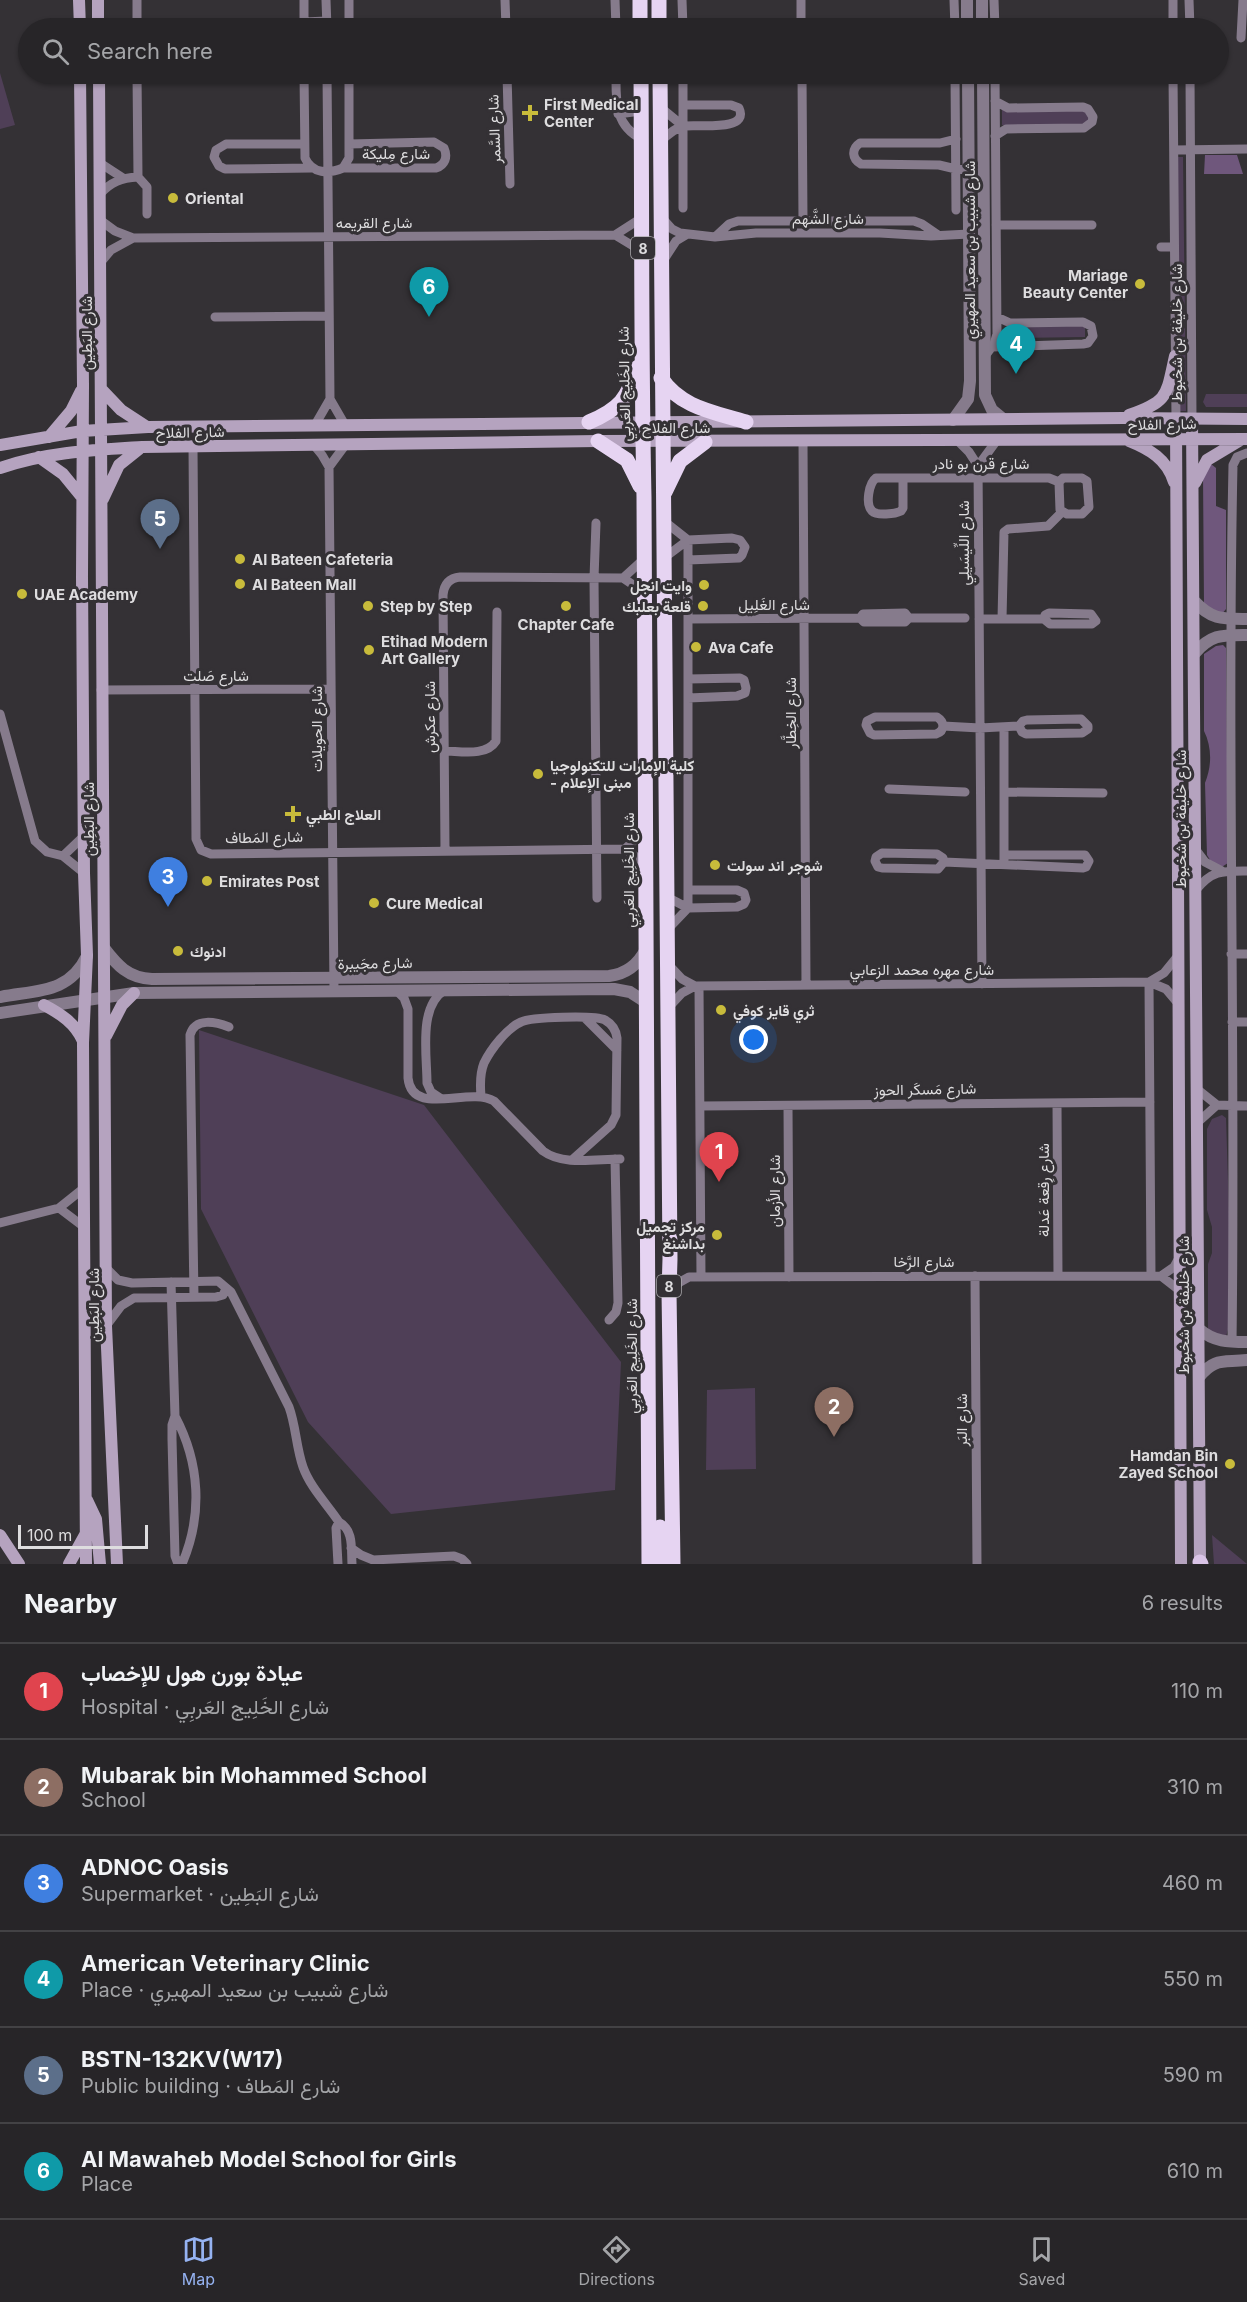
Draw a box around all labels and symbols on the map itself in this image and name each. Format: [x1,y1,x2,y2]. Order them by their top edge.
street label: شارع السَّمر [483,94,507,165]
place label: First Medical Center [544,95,639,131]
marker: First Medical Center [521,104,539,122]
street label: شارع مِليكة [362,144,430,165]
street label: شارع شبيب بن سعيد المهيري [960,160,983,339]
place label: Oriental [185,189,243,208]
marker: Oriental [166,191,180,205]
street label: شارع الشَّهم [792,208,864,230]
street label: شارع القريمه [336,213,412,234]
road number: 8 [631,237,655,259]
street label: شارع خليفة بن شخبوط [1167,264,1188,402]
place label: Mariage Beauty Center [1023,266,1128,302]
pin: 6 [410,268,448,317]
marker: Mariage Beauty Center [1133,277,1147,291]
street label: شارع البَطِين [77,296,98,370]
pin: 4 [996,324,1036,374]
street label: شارع الخَلِيج العَربِي [613,326,639,442]
street label: شارع الفلاح [1127,414,1197,436]
street label: شارع الفلاح [642,418,711,439]
street label: شارع الفلاح [155,422,225,444]
street label: شارع قرن بو نادر [932,454,1030,475]
pin: 5 [140,500,180,549]
street label: شارع اللِّيسَيلِي [953,500,977,586]
place label: Al Bateen Cafeteria [252,550,393,569]
marker: Al Bateen Cafeteria [233,552,247,566]
place label: Al Bateen Mall [252,575,356,594]
place label: وايت انجل [630,576,692,595]
marker: Al Bateen Mall [233,577,247,591]
marker: وايت انجل [697,578,711,592]
place label: UAE Academy [34,585,138,604]
marker: UAE Academy [15,587,29,601]
street label: شارع الغَلِيل [738,595,810,616]
place label: Step by Step [380,597,472,616]
place label: قلعة بعلبك [622,597,691,616]
marker: Step by Step [361,599,375,613]
marker: Chapter Cafe [559,599,573,613]
marker: قلعة بعلبك [696,599,710,613]
place label: Chapter Cafe [518,615,615,634]
place label: Etihad Modern Art Gallery [381,632,488,668]
place label: Ava Cafe [708,638,774,657]
marker: Ava Cafe [689,640,703,654]
marker: Etihad Modern Art Gallery [362,643,376,657]
street label: شارع صَلت [183,666,249,687]
street label: شارع الخِطَّار [780,677,802,750]
street label: شارع عكرش [420,681,441,753]
street label: شارع الحويلات [307,686,328,772]
street label: شارع خليفة بن شخبوط [1171,750,1192,888]
place label: كلية الإمارات للتكنولوجيا - مبنى الإعلام [550,756,695,793]
marker: كلية الإمارات للتكنولوجيا - مبنى الإعلام [531,767,545,781]
street label: شارع البَطِين [79,782,100,856]
marker: العلاج الطبي [284,805,302,823]
place label: العلاج الطبي [306,805,381,828]
street label: شارع الخَلِيج العَربِي [619,812,642,928]
street label: شارع المَطاف [225,827,303,849]
place label: شوجر اند سولت [727,856,823,875]
pin: 3 [148,858,188,907]
marker: شوجر اند سولت [708,858,722,872]
place label: Emirates Post [219,872,320,891]
marker: Emirates Post [200,874,214,888]
place label: Cure Medical [386,894,483,913]
marker: Cure Medical [367,896,381,910]
place label: ادنوك [190,942,226,961]
marker: ادنوك [171,944,185,958]
street label: شارع مجَيبرة [337,953,413,975]
street label: شارع مهره محمد الزعابي [850,960,994,983]
place label: ثري قايز كوفي [733,1001,815,1024]
marker: ثري قايز كوفي [714,1003,728,1017]
your location [739,1025,768,1054]
street label: شارع مَسكَر الحوز [873,1079,977,1101]
pin: 1 [700,1132,738,1182]
street label: شارع رِقعة عَدلة [1034,1143,1055,1237]
street label: شارع الأزمان [765,1155,786,1227]
place label: مركز تجميل بداشنغ [636,1217,705,1254]
marker: مركز تجميل بداشنغ [710,1228,724,1242]
street label: شارع خليفة بن شخبوط [1174,1236,1195,1374]
street label: شارع الرَّخا [894,1252,955,1273]
street label: شارع البَطِين [84,1268,105,1342]
road number: 8 [657,1275,681,1297]
street label: شارع الخَلِيج العَربِي [622,1298,645,1414]
pin: 2 [814,1388,854,1437]
street label: شارع البَر [952,1393,973,1448]
place label: Hamdan Bin Zayed School [1118,1446,1218,1482]
marker: Hamdan Bin Zayed School [1223,1457,1237,1471]
scale bar [18,1522,148,1550]

